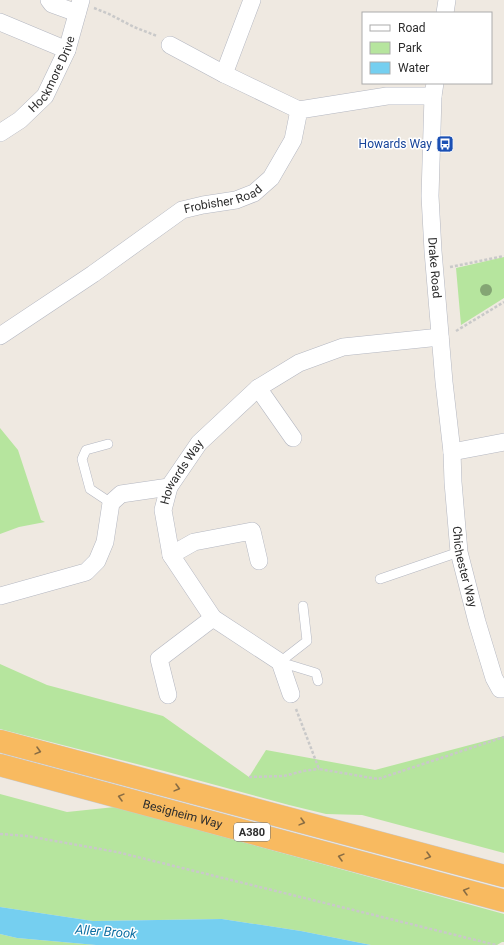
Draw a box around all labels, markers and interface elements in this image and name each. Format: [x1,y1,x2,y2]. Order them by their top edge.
legend [362,12,492,84]
text: Road [398,21,426,35]
street label: Hockmore Drive [26,34,78,115]
text: Park [398,41,423,55]
text: Water [398,61,429,75]
bus stop icon: Howards Way [435,134,455,154]
place label: Howards Way [359,137,432,151]
street label: Frobisher Road [183,182,265,216]
street label: Drake Road [425,237,444,299]
street label: Howards Way [158,437,206,506]
street label: Chichester Way [450,526,480,609]
one-way arrow [34,746,41,755]
one-way arrow [173,783,180,792]
one-way arrow [118,793,125,802]
street label: Besigheim Way [141,797,224,832]
one-way arrow [299,817,306,825]
road number: A380 [234,823,270,841]
one-way arrow [425,851,431,859]
one-way arrow [338,853,345,862]
one-way arrow [463,887,470,896]
water label: Aller Brook [74,922,138,941]

